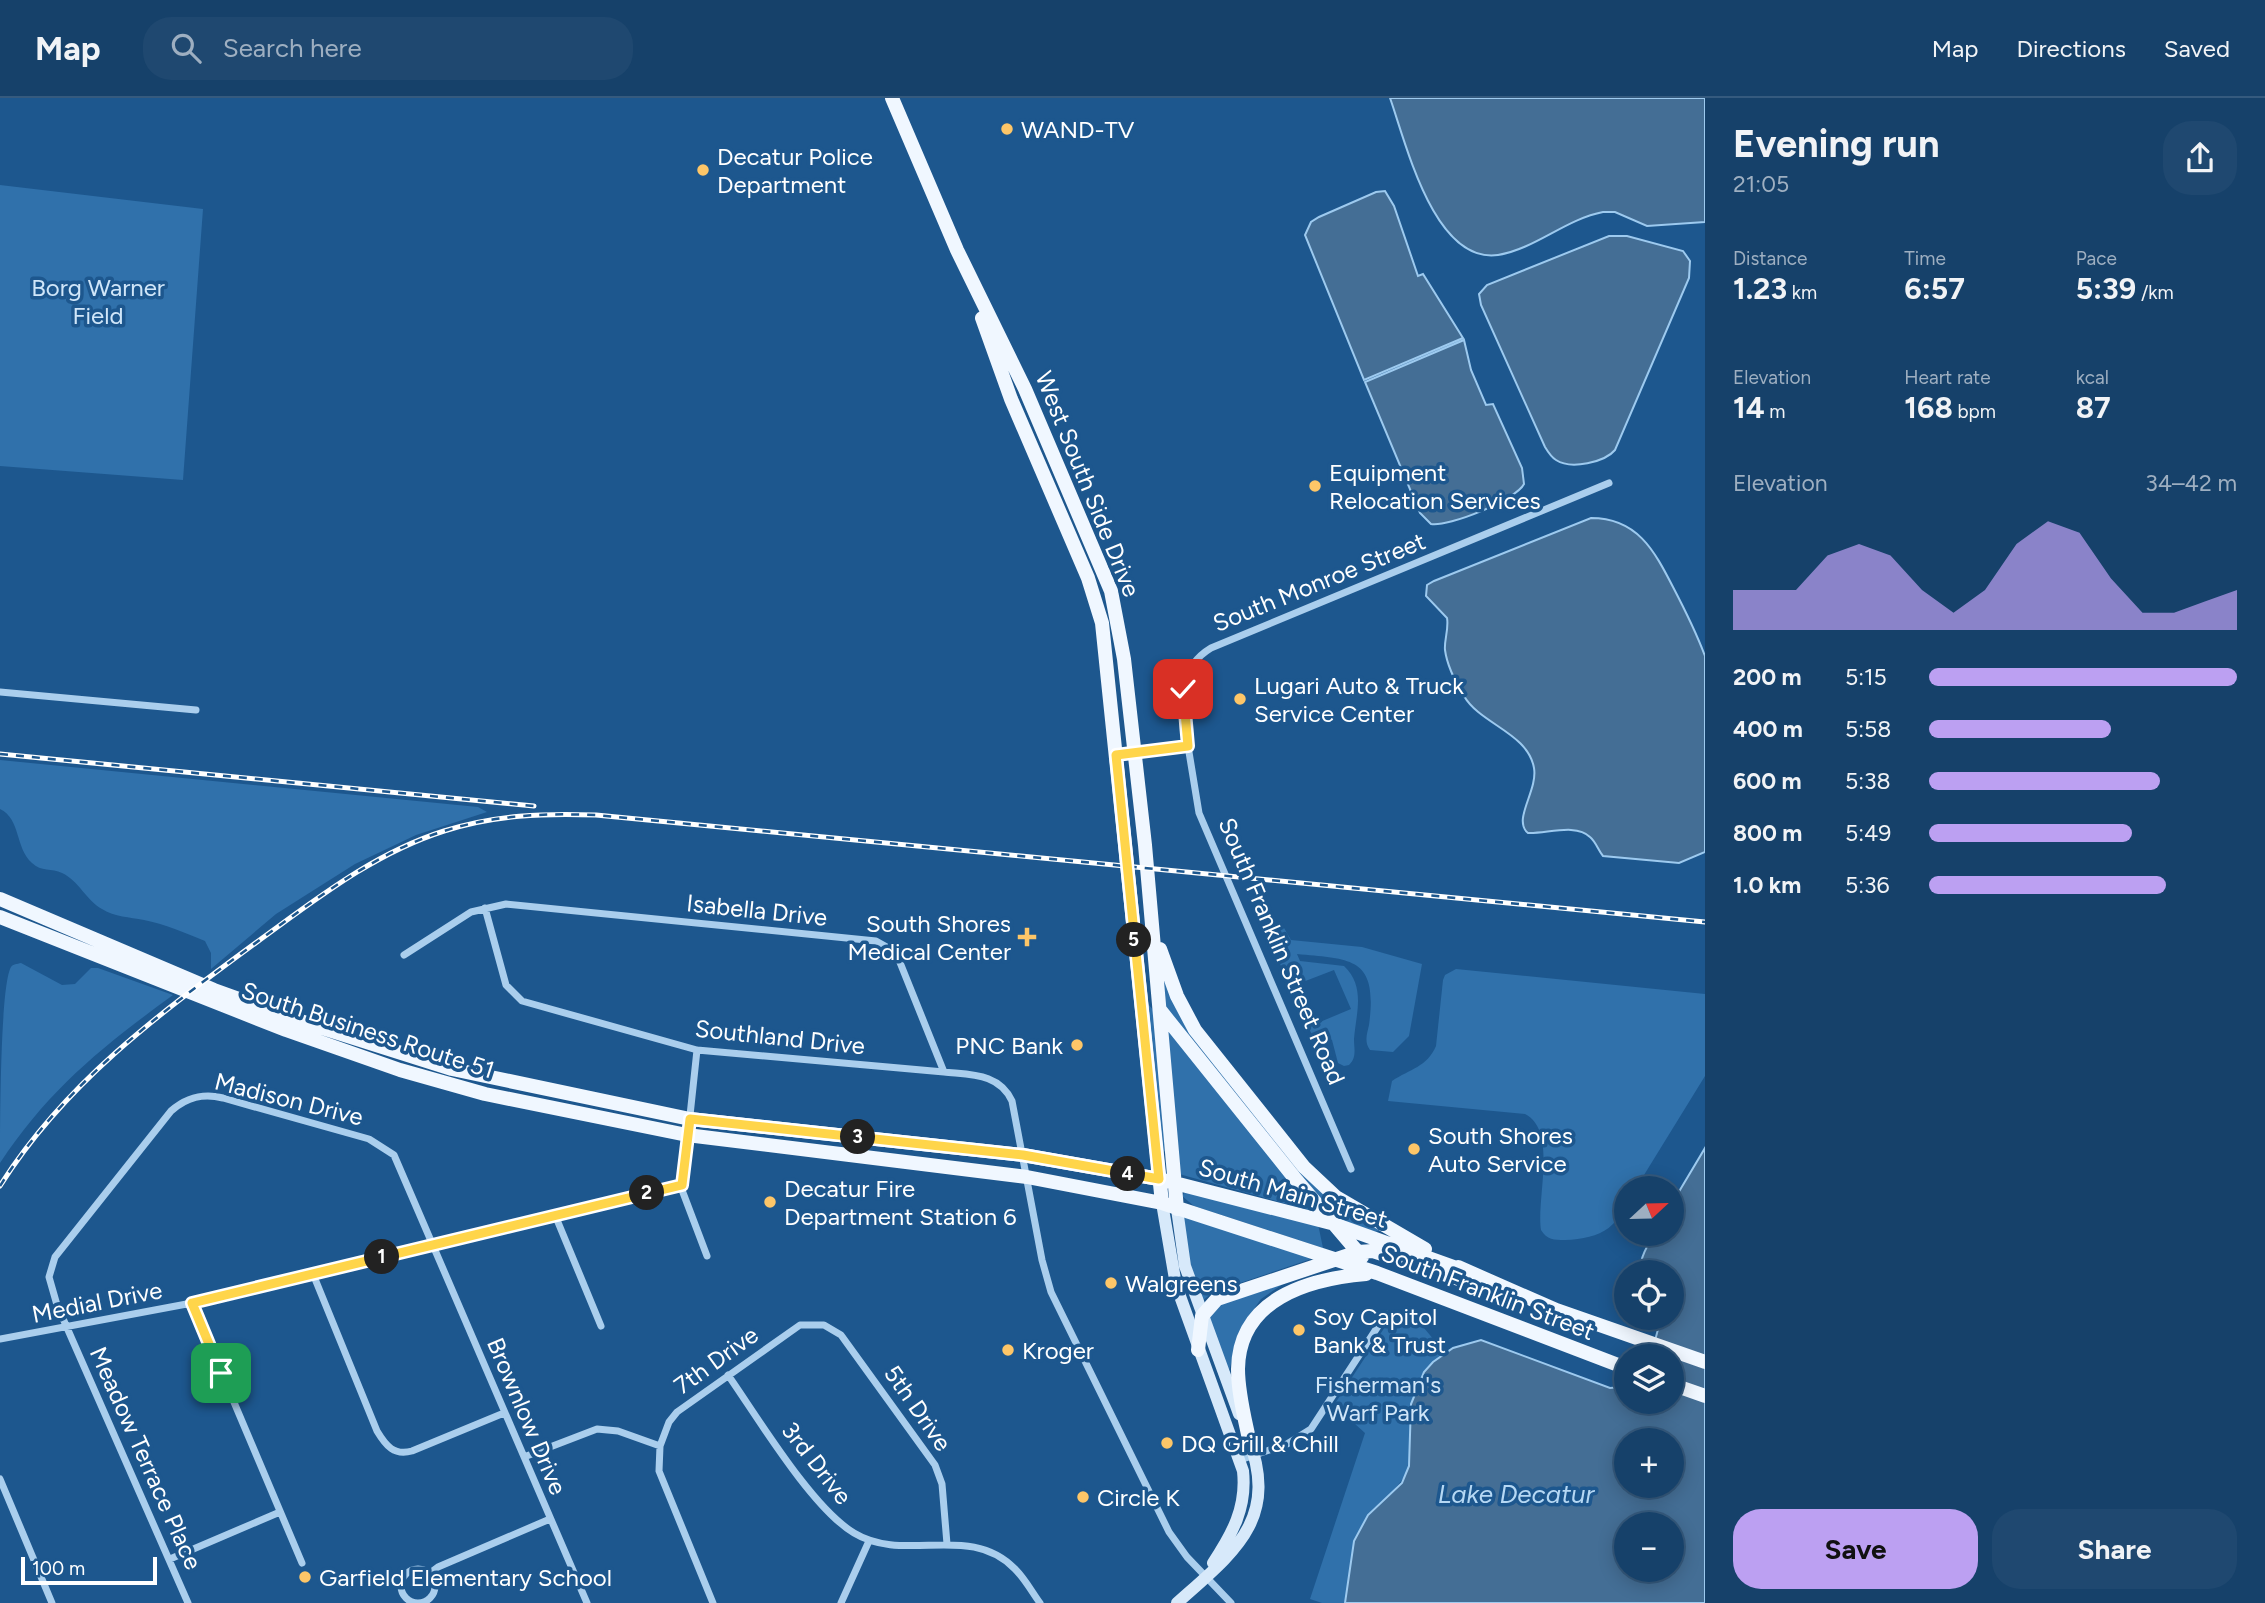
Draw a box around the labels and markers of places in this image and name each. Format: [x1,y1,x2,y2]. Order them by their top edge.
place label: WAND-TV [1021,115,1135,144]
marker: WAND-TV [999,121,1015,137]
place label: Decatur Police Department [717,142,873,199]
marker: Decatur Police Department [695,162,711,178]
place label: Equipment Relocation Services [1329,458,1541,515]
marker: Equipment Relocation Services [1307,478,1323,494]
pin [1153,659,1213,719]
place label: Lugari Auto & Truck Service Center [1254,671,1464,728]
marker: Lugari Auto & Truck Service Center [1232,691,1248,707]
place label: South Shores Medical Center [848,909,1011,966]
pin: 5 [1116,922,1152,958]
marker: South Shores Medical Center [1017,927,1037,947]
place label: PNC Bank [955,1031,1063,1060]
marker: PNC Bank [1069,1037,1085,1053]
pin: 3 [840,1119,876,1154]
place label: South Shores Auto Service [1428,1121,1573,1178]
marker: South Shores Auto Service [1406,1141,1422,1157]
pin: 4 [1110,1156,1146,1192]
place label: Decatur Fire Department Station 6 [784,1174,1017,1231]
pin: 2 [630,1176,664,1210]
marker: Decatur Fire Department Station 6 [762,1194,778,1210]
pin: 1 [364,1240,400,1274]
place label: Walgreens [1125,1269,1238,1298]
marker: Walgreens [1103,1275,1119,1291]
place label: Soy Capitol Bank & Trust [1313,1302,1446,1359]
marker: Soy Capitol Bank & Trust [1291,1322,1307,1338]
place label: Kroger [1022,1336,1094,1365]
marker: Kroger [1000,1342,1016,1358]
pin [191,1343,251,1403]
place label: DQ Grill & Chill [1181,1429,1339,1458]
marker: DQ Grill & Chill [1159,1435,1175,1451]
place label: Circle K [1097,1483,1180,1512]
marker: Circle K [1075,1489,1091,1505]
place label: Garfield Elementary School [319,1563,612,1592]
marker: Garfield Elementary School [297,1569,313,1585]

